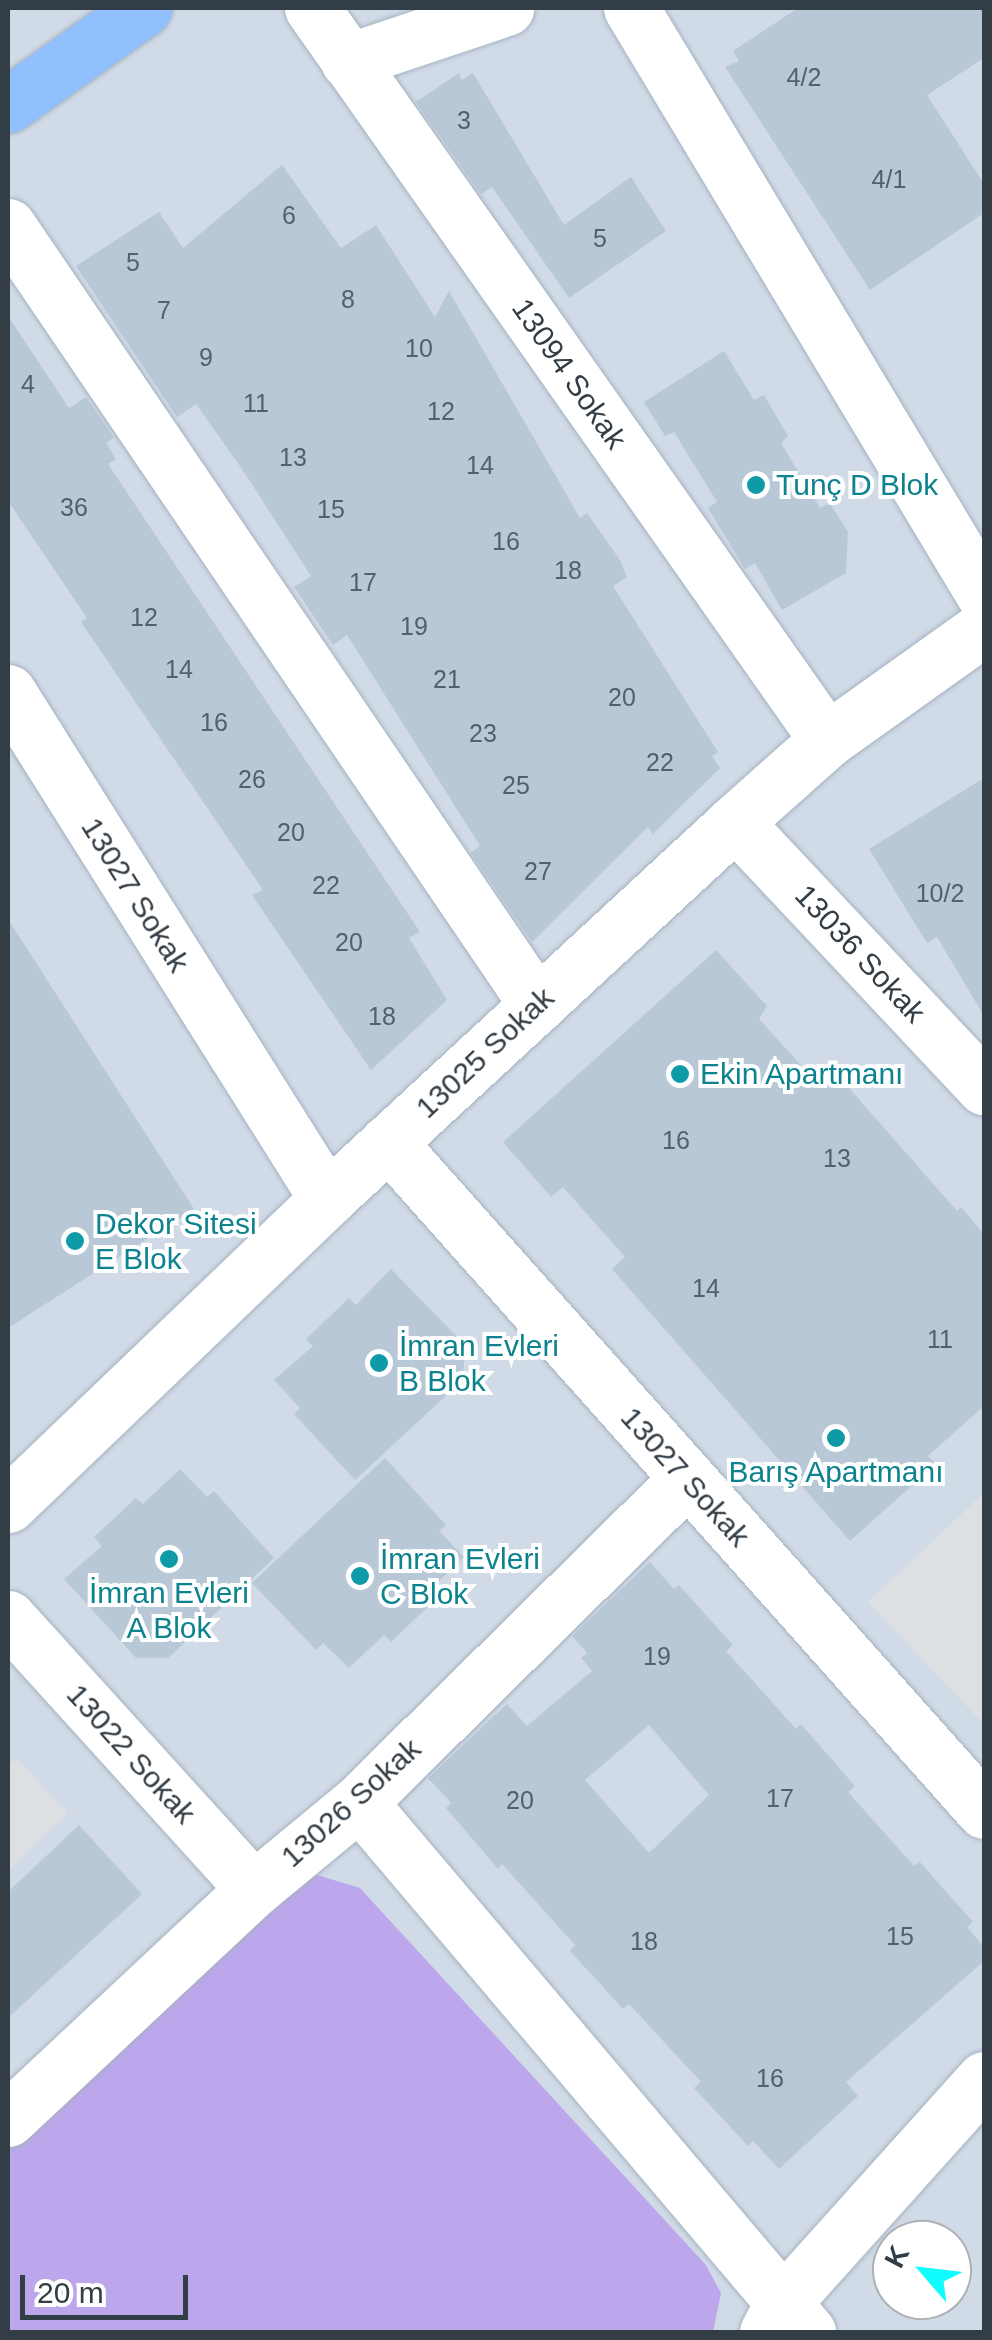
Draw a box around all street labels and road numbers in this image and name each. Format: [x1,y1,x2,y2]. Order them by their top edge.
street label: 13094 Sokak [504,292,634,456]
street label: 13027 Sokak [73,811,197,979]
street label: 13036 Sokak [787,878,933,1030]
street label: 13025 Sokak [409,980,561,1126]
street label: 13027 Sokak [613,1400,757,1554]
street label: 13022 Sokak [59,1677,203,1831]
street label: 13026 Sokak [274,1731,428,1875]

